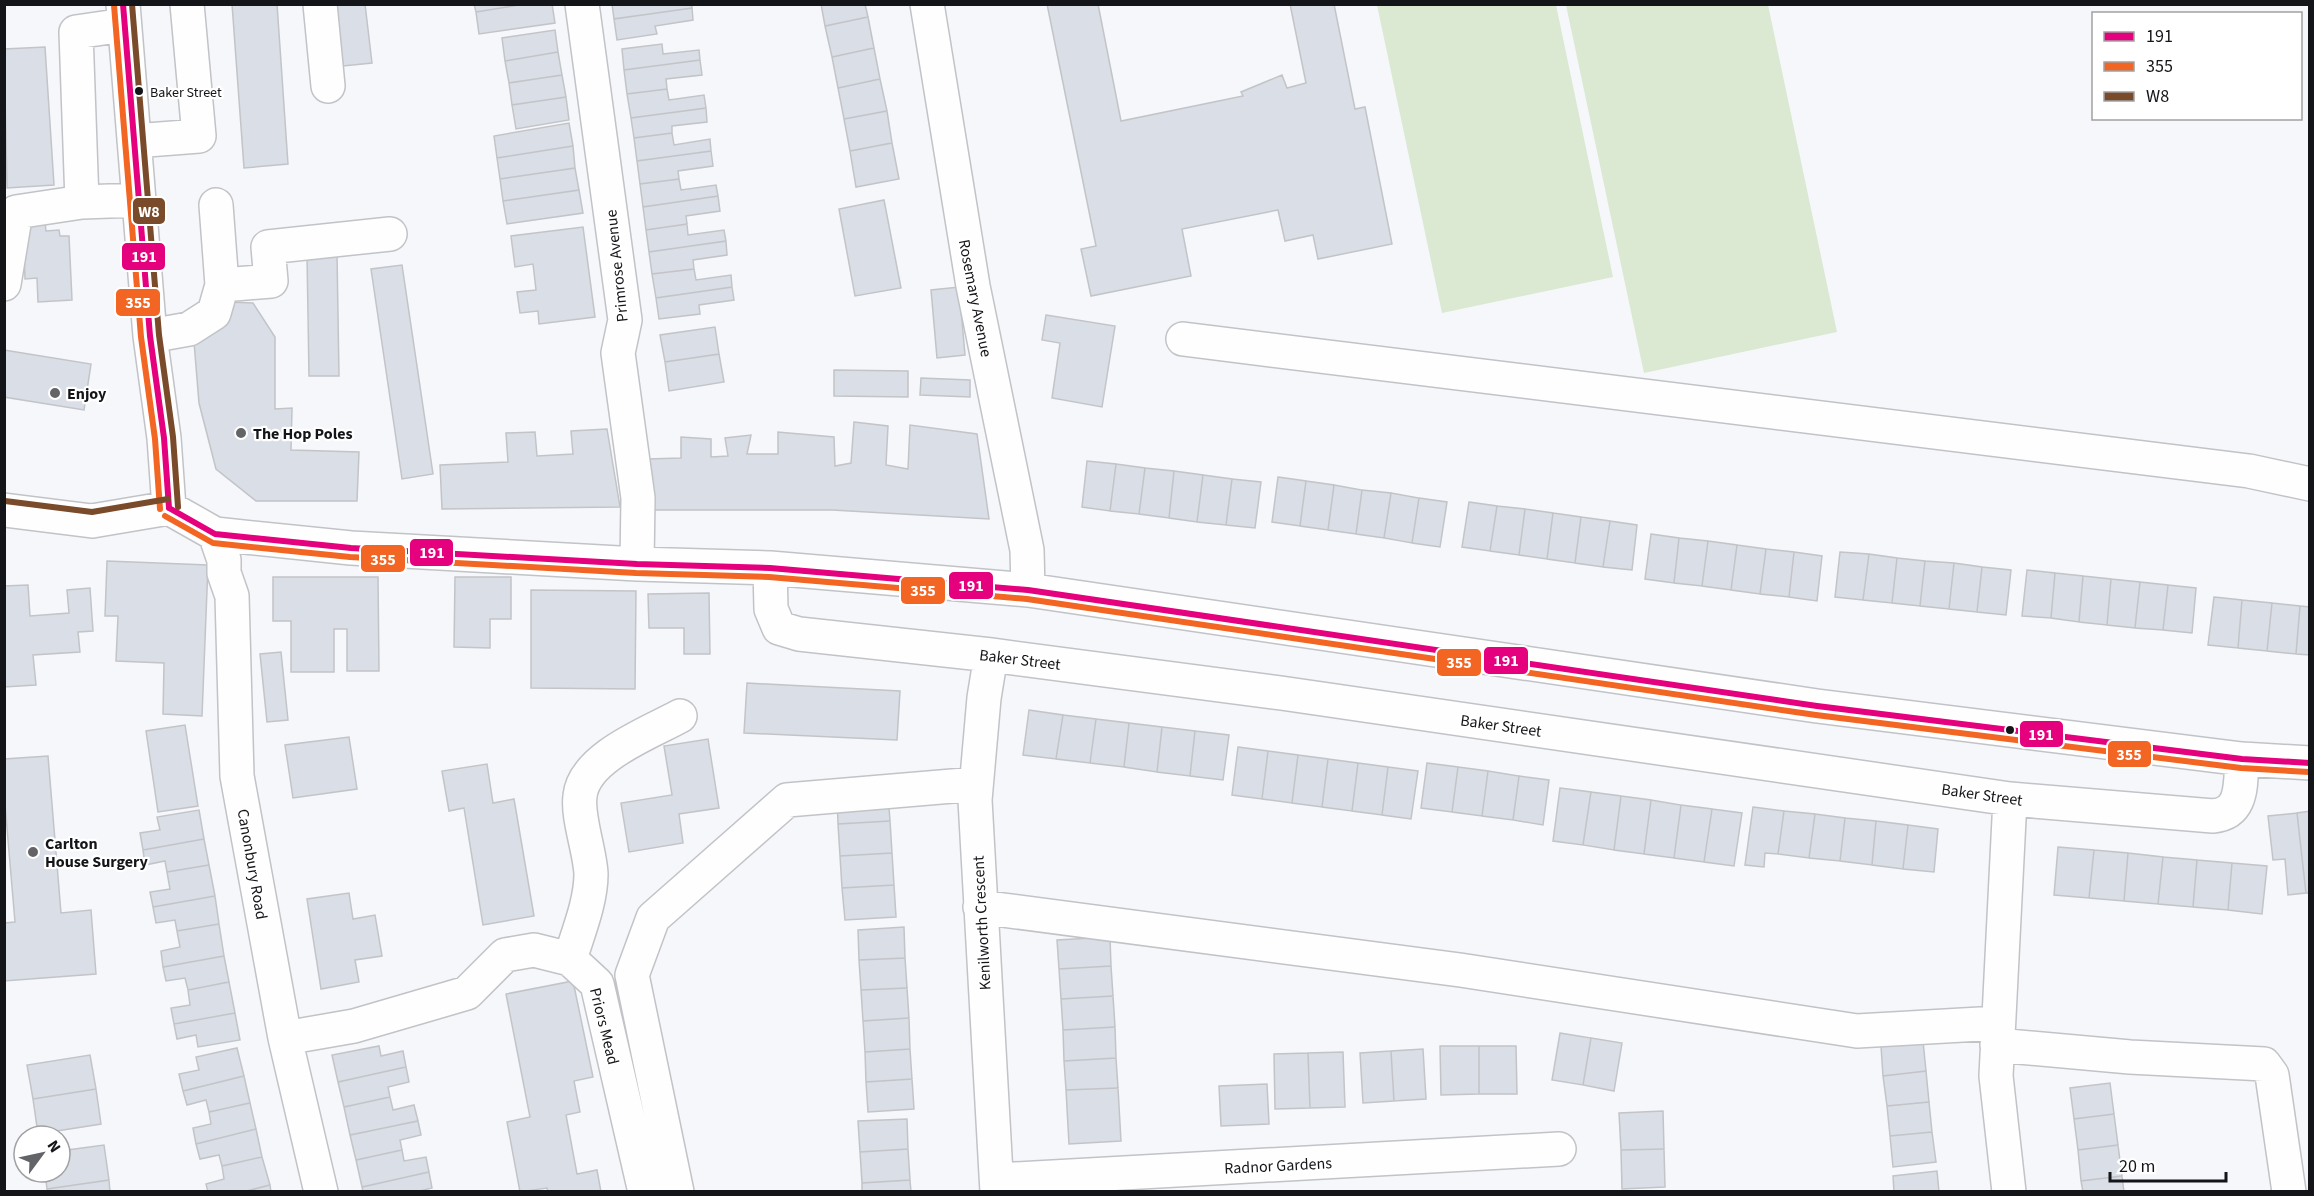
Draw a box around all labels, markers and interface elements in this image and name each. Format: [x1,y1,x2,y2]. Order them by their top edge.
legend [2092,12,2302,120]
text: 191 [2146,24,2173,49]
text: 355 [2146,54,2173,79]
place label: Baker Street [150,83,222,103]
text: W8 [2146,84,2169,109]
marker: Baker Street [133,85,145,97]
line badge: W8 [132,197,166,225]
text: W8 [138,201,160,223]
street label: Primrose Avenue [600,209,634,323]
street label: Rosemary Avenue [953,237,997,359]
line badge: 191 [121,242,166,271]
text: 191 [131,246,157,268]
line badge: 355 [115,288,161,317]
text: 355 [125,292,151,314]
place label: Enjoy [67,383,107,405]
marker: Enjoy [48,386,62,400]
place label: The Hop Poles [253,423,353,445]
marker: The Hop Poles [234,426,248,440]
line badge: 191 [409,538,454,567]
text: 191 [419,542,445,564]
line badge: 355 [360,544,406,573]
text: 355 [370,549,396,571]
line badge: 191 [948,571,994,600]
text: 191 [958,575,984,597]
line badge: 355 [900,576,946,605]
text: 355 [910,580,936,602]
street label: Baker Street [978,644,1062,676]
line badge: 191 [1483,646,1529,675]
line badge: 355 [1436,648,1482,677]
text: 191 [1493,650,1519,672]
text: 355 [1446,652,1472,674]
street label: Baker Street [1459,709,1544,743]
line badge: 191 [2019,720,2064,748]
unlabelled marker [2004,724,2016,736]
text: 191 [2028,724,2054,746]
line badge: 355 [2107,740,2152,768]
text: 355 [2116,744,2142,766]
street label: Baker Street [1940,778,2025,812]
street label: Canonbury Road [231,807,273,921]
place label: Carlton House Surgery [45,833,149,873]
marker: Carlton House Surgery [26,845,40,859]
street label: Kenilworth Crescent [967,854,997,991]
street label: Priors Mead [584,985,624,1067]
north arrow [12,1124,72,1184]
text: N [42,1136,66,1157]
scale bar [2110,1145,2226,1183]
street label: Radnor Gardens [1224,1152,1333,1180]
text: 20 m [2119,1154,2155,1179]

